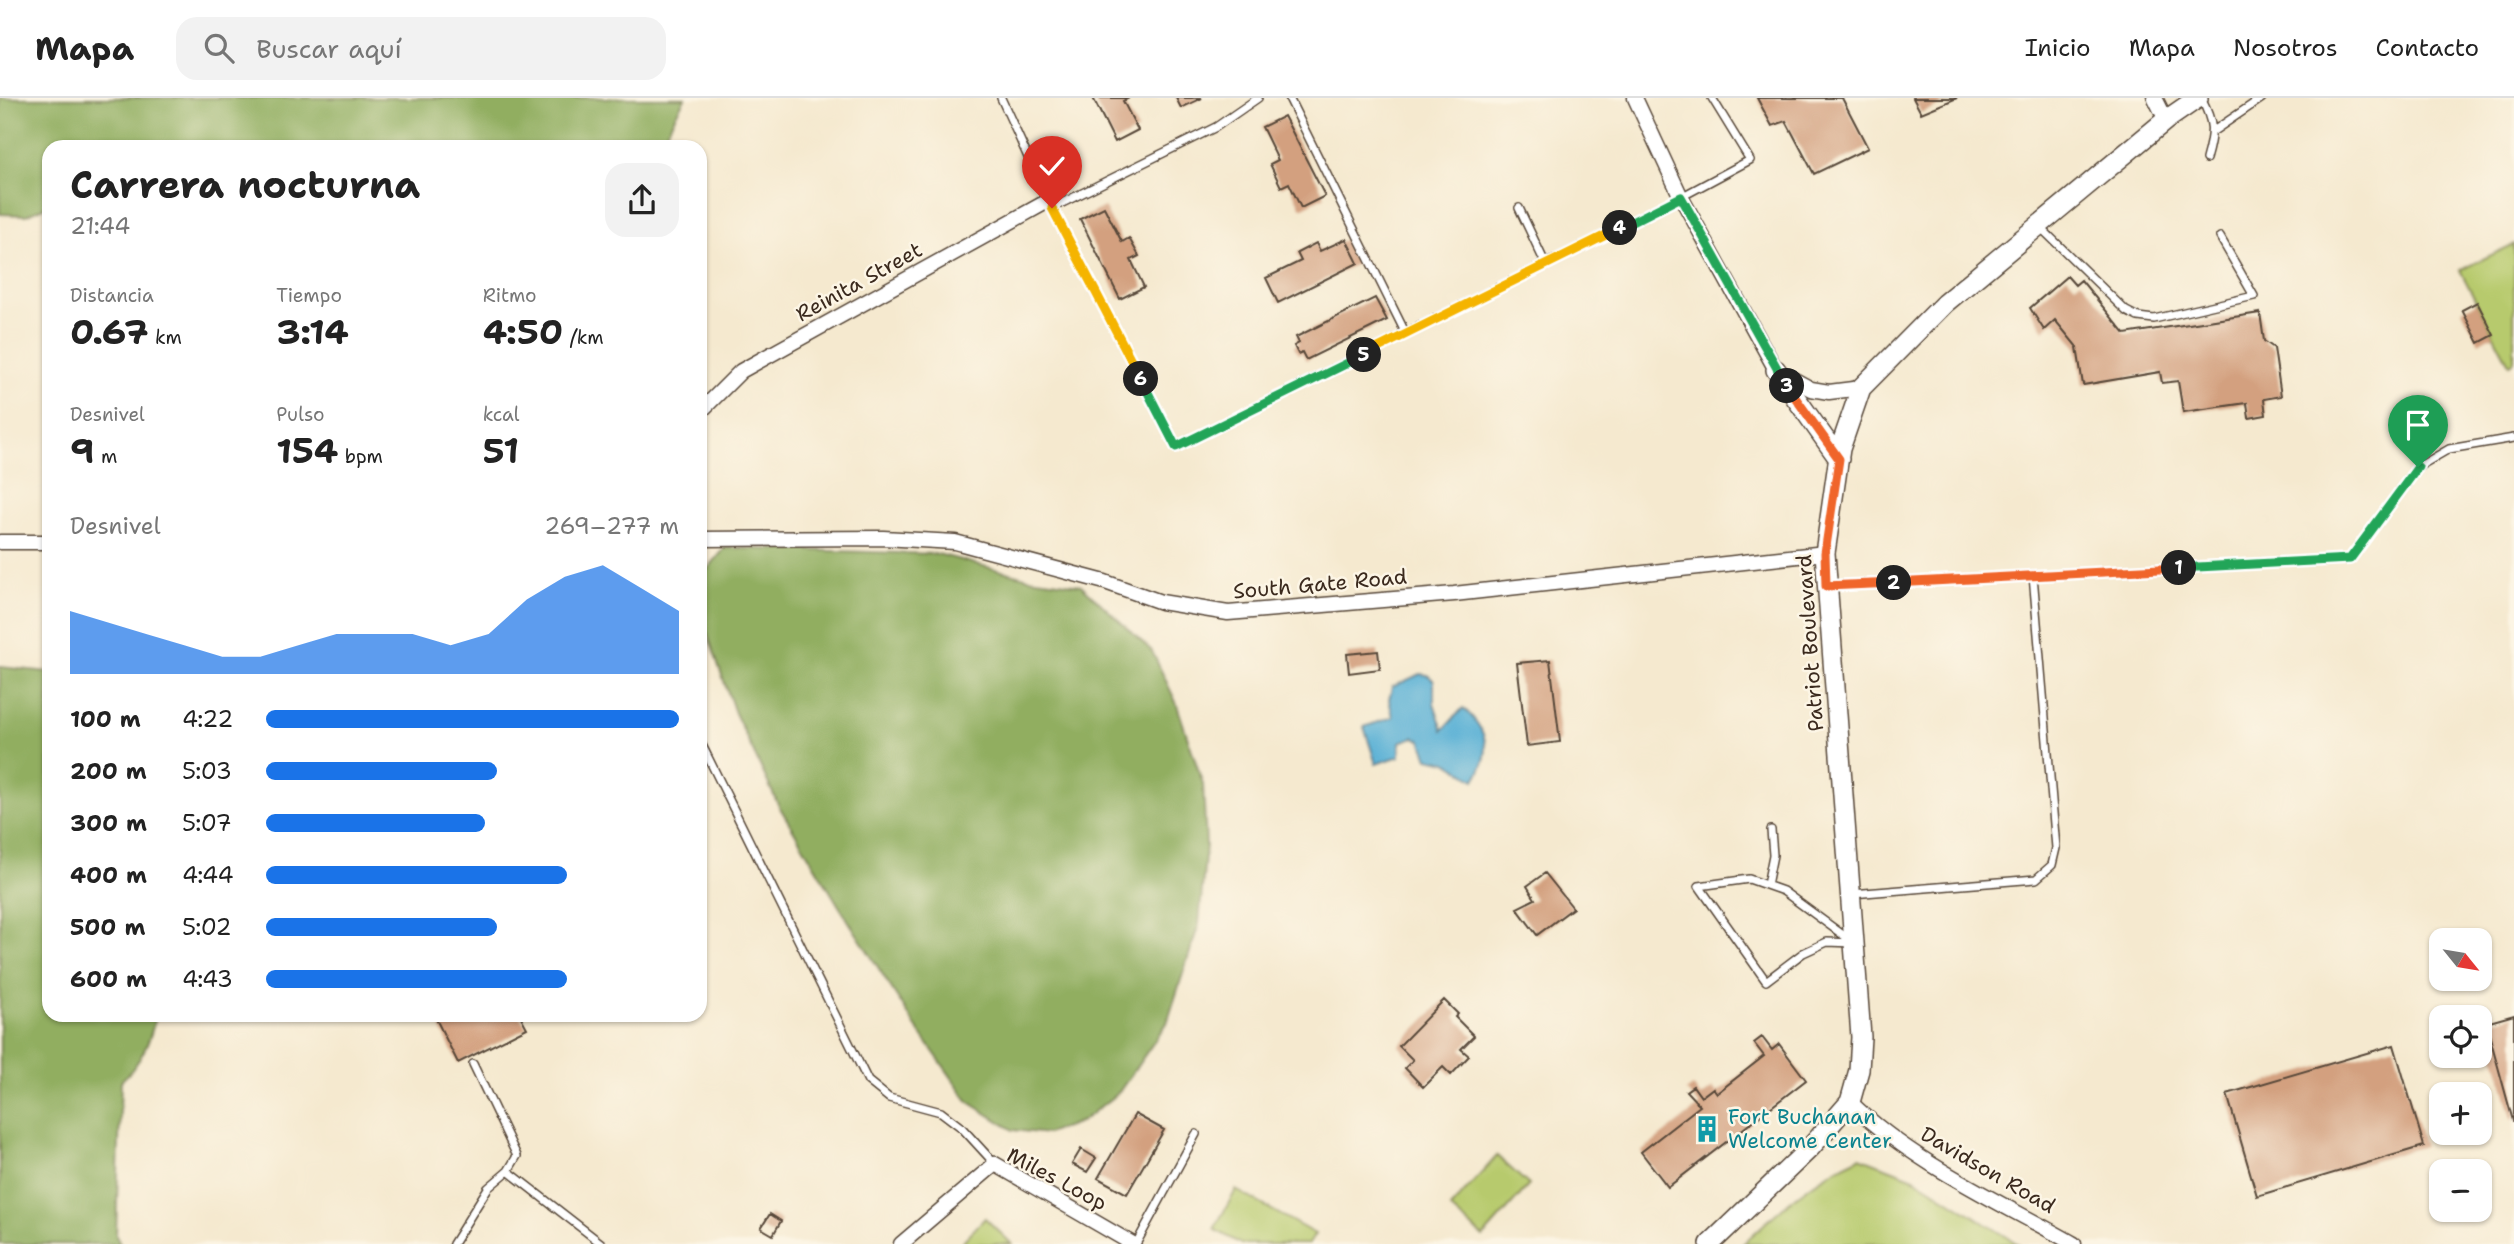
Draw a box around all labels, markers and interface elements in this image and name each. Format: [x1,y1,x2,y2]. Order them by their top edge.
search box [176,17,666,80]
text: Mapa [35,26,134,71]
icon: search [200,29,238,67]
text: Buscar aquí [256,31,402,66]
text: Inicio [2025,32,2091,64]
text: Mapa [2129,32,2195,64]
text: Nosotros [2233,32,2338,64]
text: Contacto [2376,32,2479,64]
pin [1022,136,1082,208]
icon: check [1033,147,1071,185]
text: Carrera nocturna [70,159,420,210]
button: share [605,163,679,237]
text: 21:44 [70,211,130,241]
pin: 4 [1602,211,1638,246]
text: 4 [1613,215,1626,240]
street label: Reinita Street [791,236,927,328]
text: Distancia [70,283,154,308]
text: Tiempo [276,283,342,308]
text: Ritmo [483,283,537,308]
text: 0.67 [70,308,149,355]
text: 3:14 [276,308,349,355]
text: 4:50 [483,308,563,355]
text: km [149,325,182,350]
text: /km [563,325,604,350]
pin: 5 [1346,338,1382,372]
text: 5 [1358,342,1369,367]
pin: 6 [1124,362,1158,396]
text: 6 [1134,366,1147,391]
pin: 3 [1770,368,1804,404]
text: 3 [1780,373,1793,398]
pin [2388,395,2448,467]
text: Desnivel [70,402,145,427]
text: Pulso [276,402,325,427]
text: kcal [483,402,520,427]
icon: arrive [2399,406,2437,444]
text: 9 [70,427,95,474]
text: 154 [276,427,338,474]
text: 51 [483,427,519,474]
text: m [95,444,117,469]
text: bpm [338,444,383,469]
text: Desnivel [70,511,161,541]
text: 269–277 m [544,511,679,541]
pin: 1 [2162,550,2196,586]
street label: Patriot Boulevard [1790,553,1830,733]
text: 1 [2174,555,2183,580]
street label: South Gate Road [1232,562,1408,606]
pin: 2 [1876,566,1912,601]
text: 2 [1887,570,1900,595]
text: 100 m [70,704,141,734]
text: 4:22 [182,704,233,734]
text: 200 m [70,756,147,786]
text: 5:03 [182,756,232,786]
text: 300 m [70,808,147,838]
text: 5:07 [182,808,232,838]
text: 400 m [70,860,147,890]
text: 4:44 [182,860,234,890]
text: 500 m [70,912,145,942]
text: 5:02 [182,912,232,942]
north arrow [2429,928,2492,990]
map controls [2429,928,2492,1222]
text: 600 m [70,964,147,994]
text: 4:43 [182,964,233,994]
button: locate [2429,1005,2492,1068]
button: + [2429,1082,2492,1145]
place label: Fort Buchanan Welcome Center [1728,1103,1892,1155]
building icon: Fort Buchanan Welcome Center [1692,1114,1722,1144]
street label: Davidson Road [1916,1120,2060,1220]
street label: Miles Loop [1002,1141,1112,1217]
button: − [2429,1159,2492,1222]

